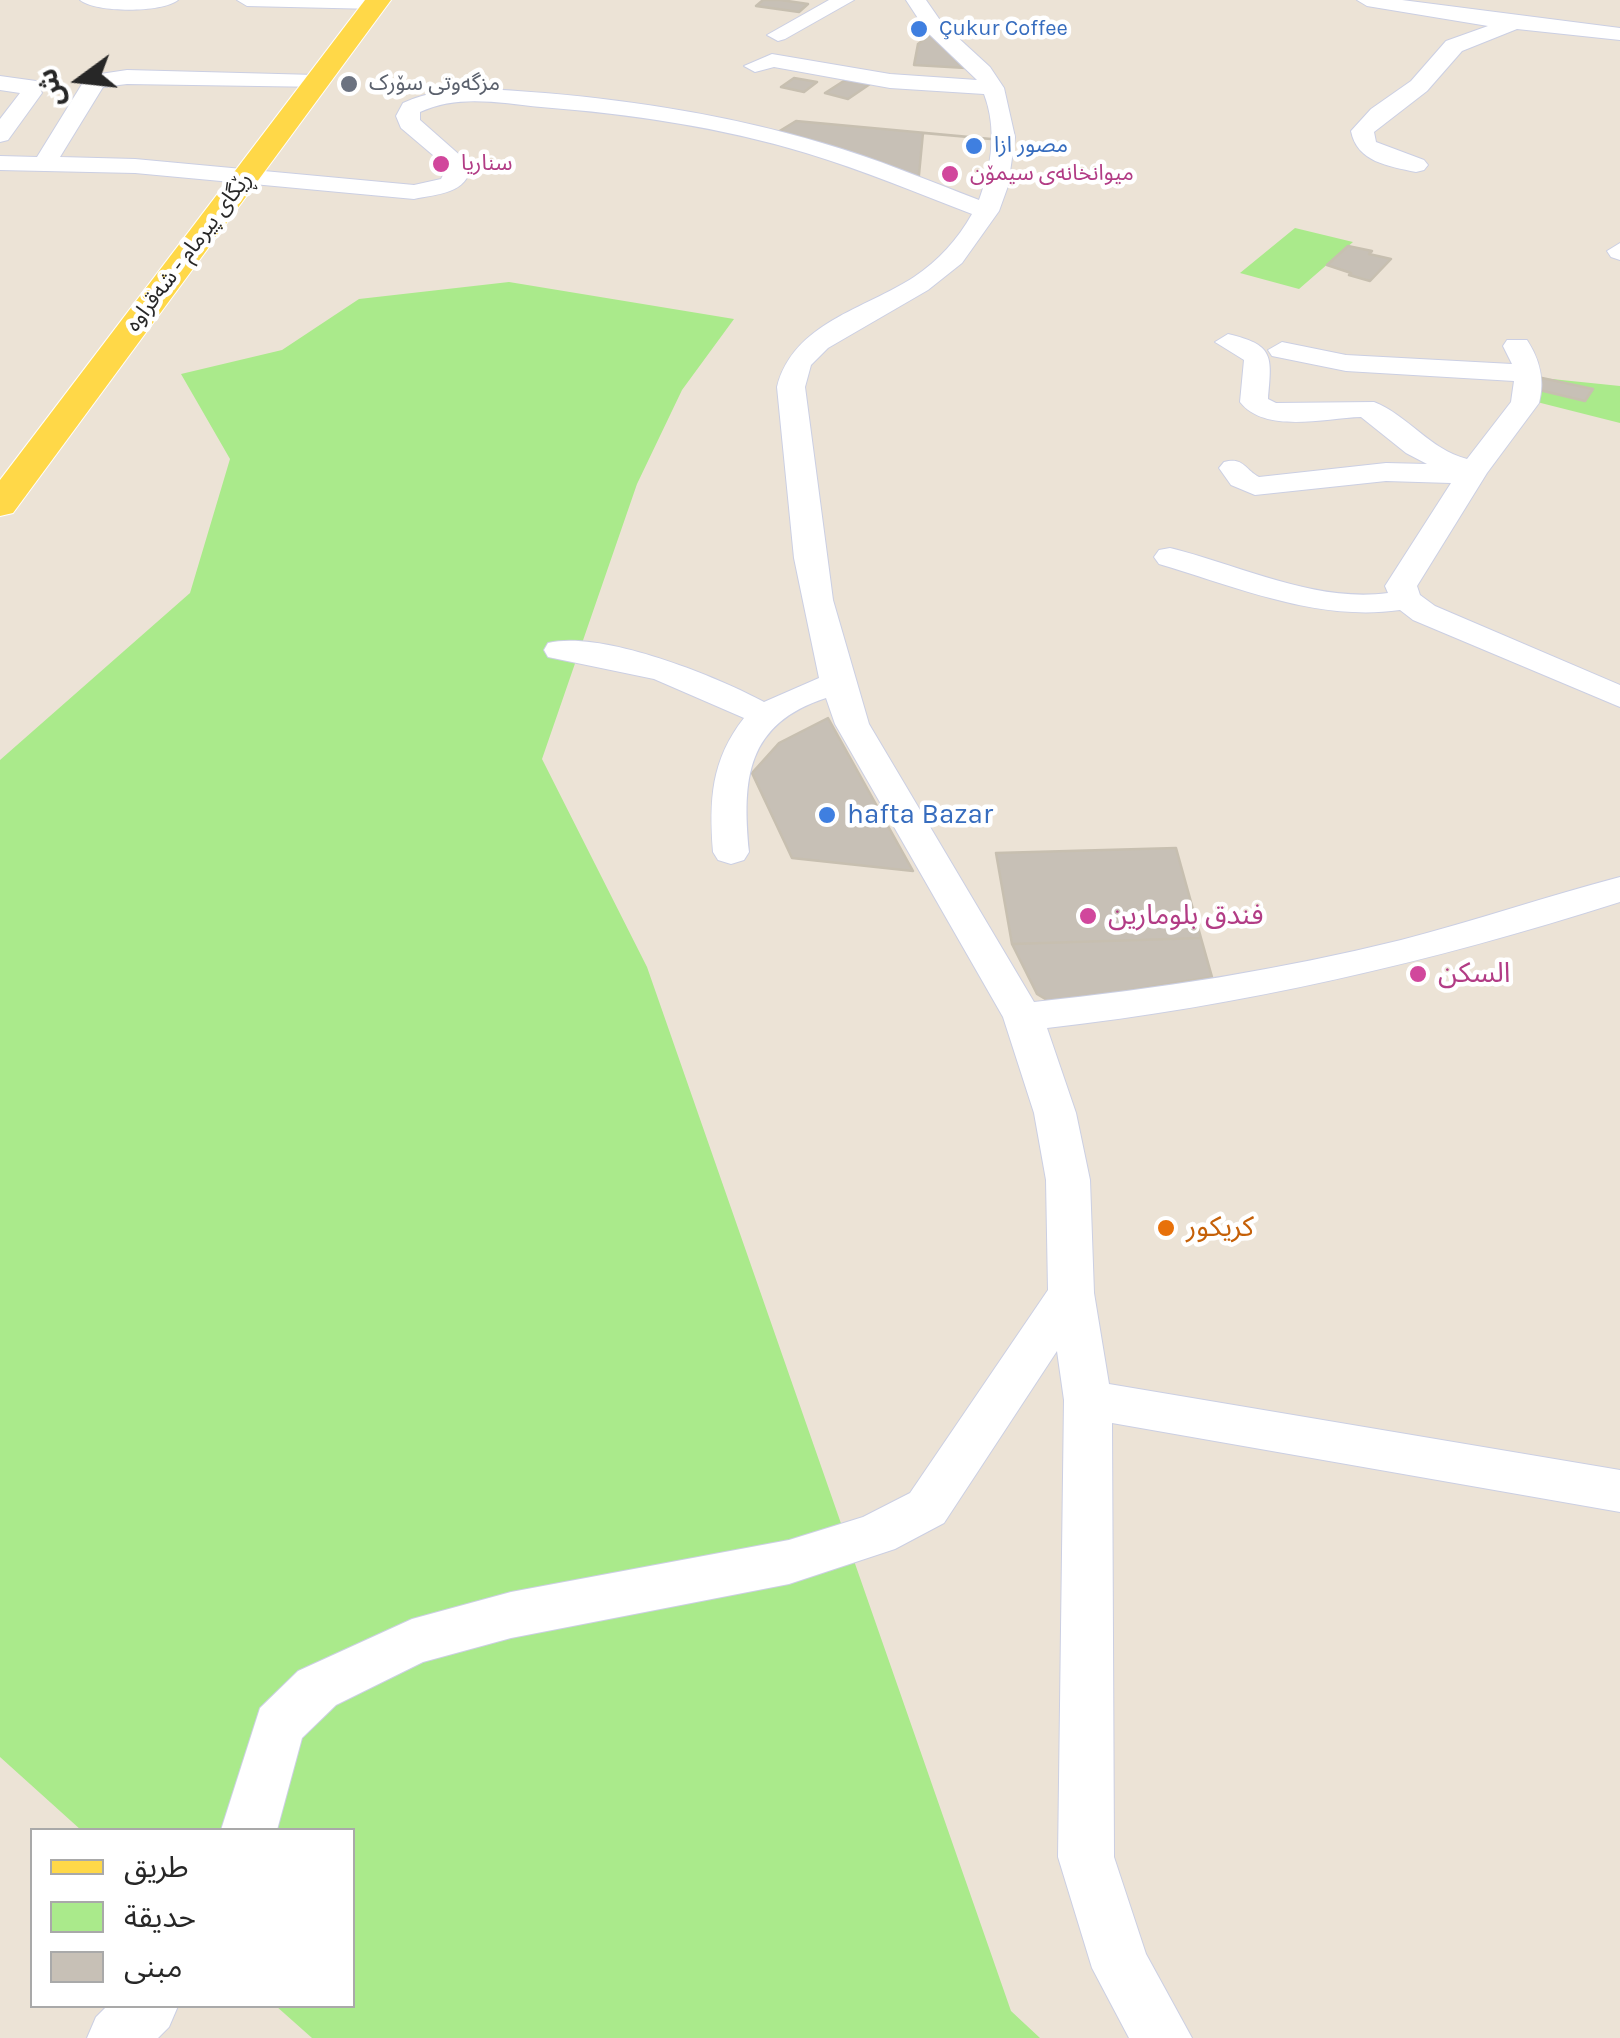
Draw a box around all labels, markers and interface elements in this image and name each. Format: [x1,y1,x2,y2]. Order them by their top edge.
place label: Çukur Coffee [939,16,1068,42]
marker: Çukur Coffee [908,18,930,40]
north arrow [30,30,130,130]
text: ش [30,65,71,111]
place label: مزگەوتی سۆرک [369,71,500,97]
marker: مزگەوتی سۆرک [338,73,360,95]
place label: مصور ازا [994,133,1068,159]
marker: مصور ازا [963,135,985,157]
place label: سناريا [461,151,513,177]
marker: سناريا [430,153,452,175]
place label: میوانخانەی سیمۆن [970,161,1134,187]
marker: میوانخانەی سیمۆن [939,163,961,185]
street label: ڕێگای پیرمام - شەقراوە [120,167,258,337]
place label: hafta Bazar [847,798,993,832]
marker: hafta Bazar [816,804,838,826]
place label: فندق بلومارين [1108,899,1264,933]
marker: فندق بلومارين [1077,905,1099,927]
place label: السكن [1438,957,1510,991]
marker: السكن [1407,963,1429,985]
place label: کریکور [1186,1211,1254,1245]
marker: کریکور [1155,1217,1177,1239]
legend [30,1828,355,2008]
text: طريق [124,1849,189,1885]
text: حديقة [124,1899,196,1935]
text: مبنى [124,1949,182,1985]

